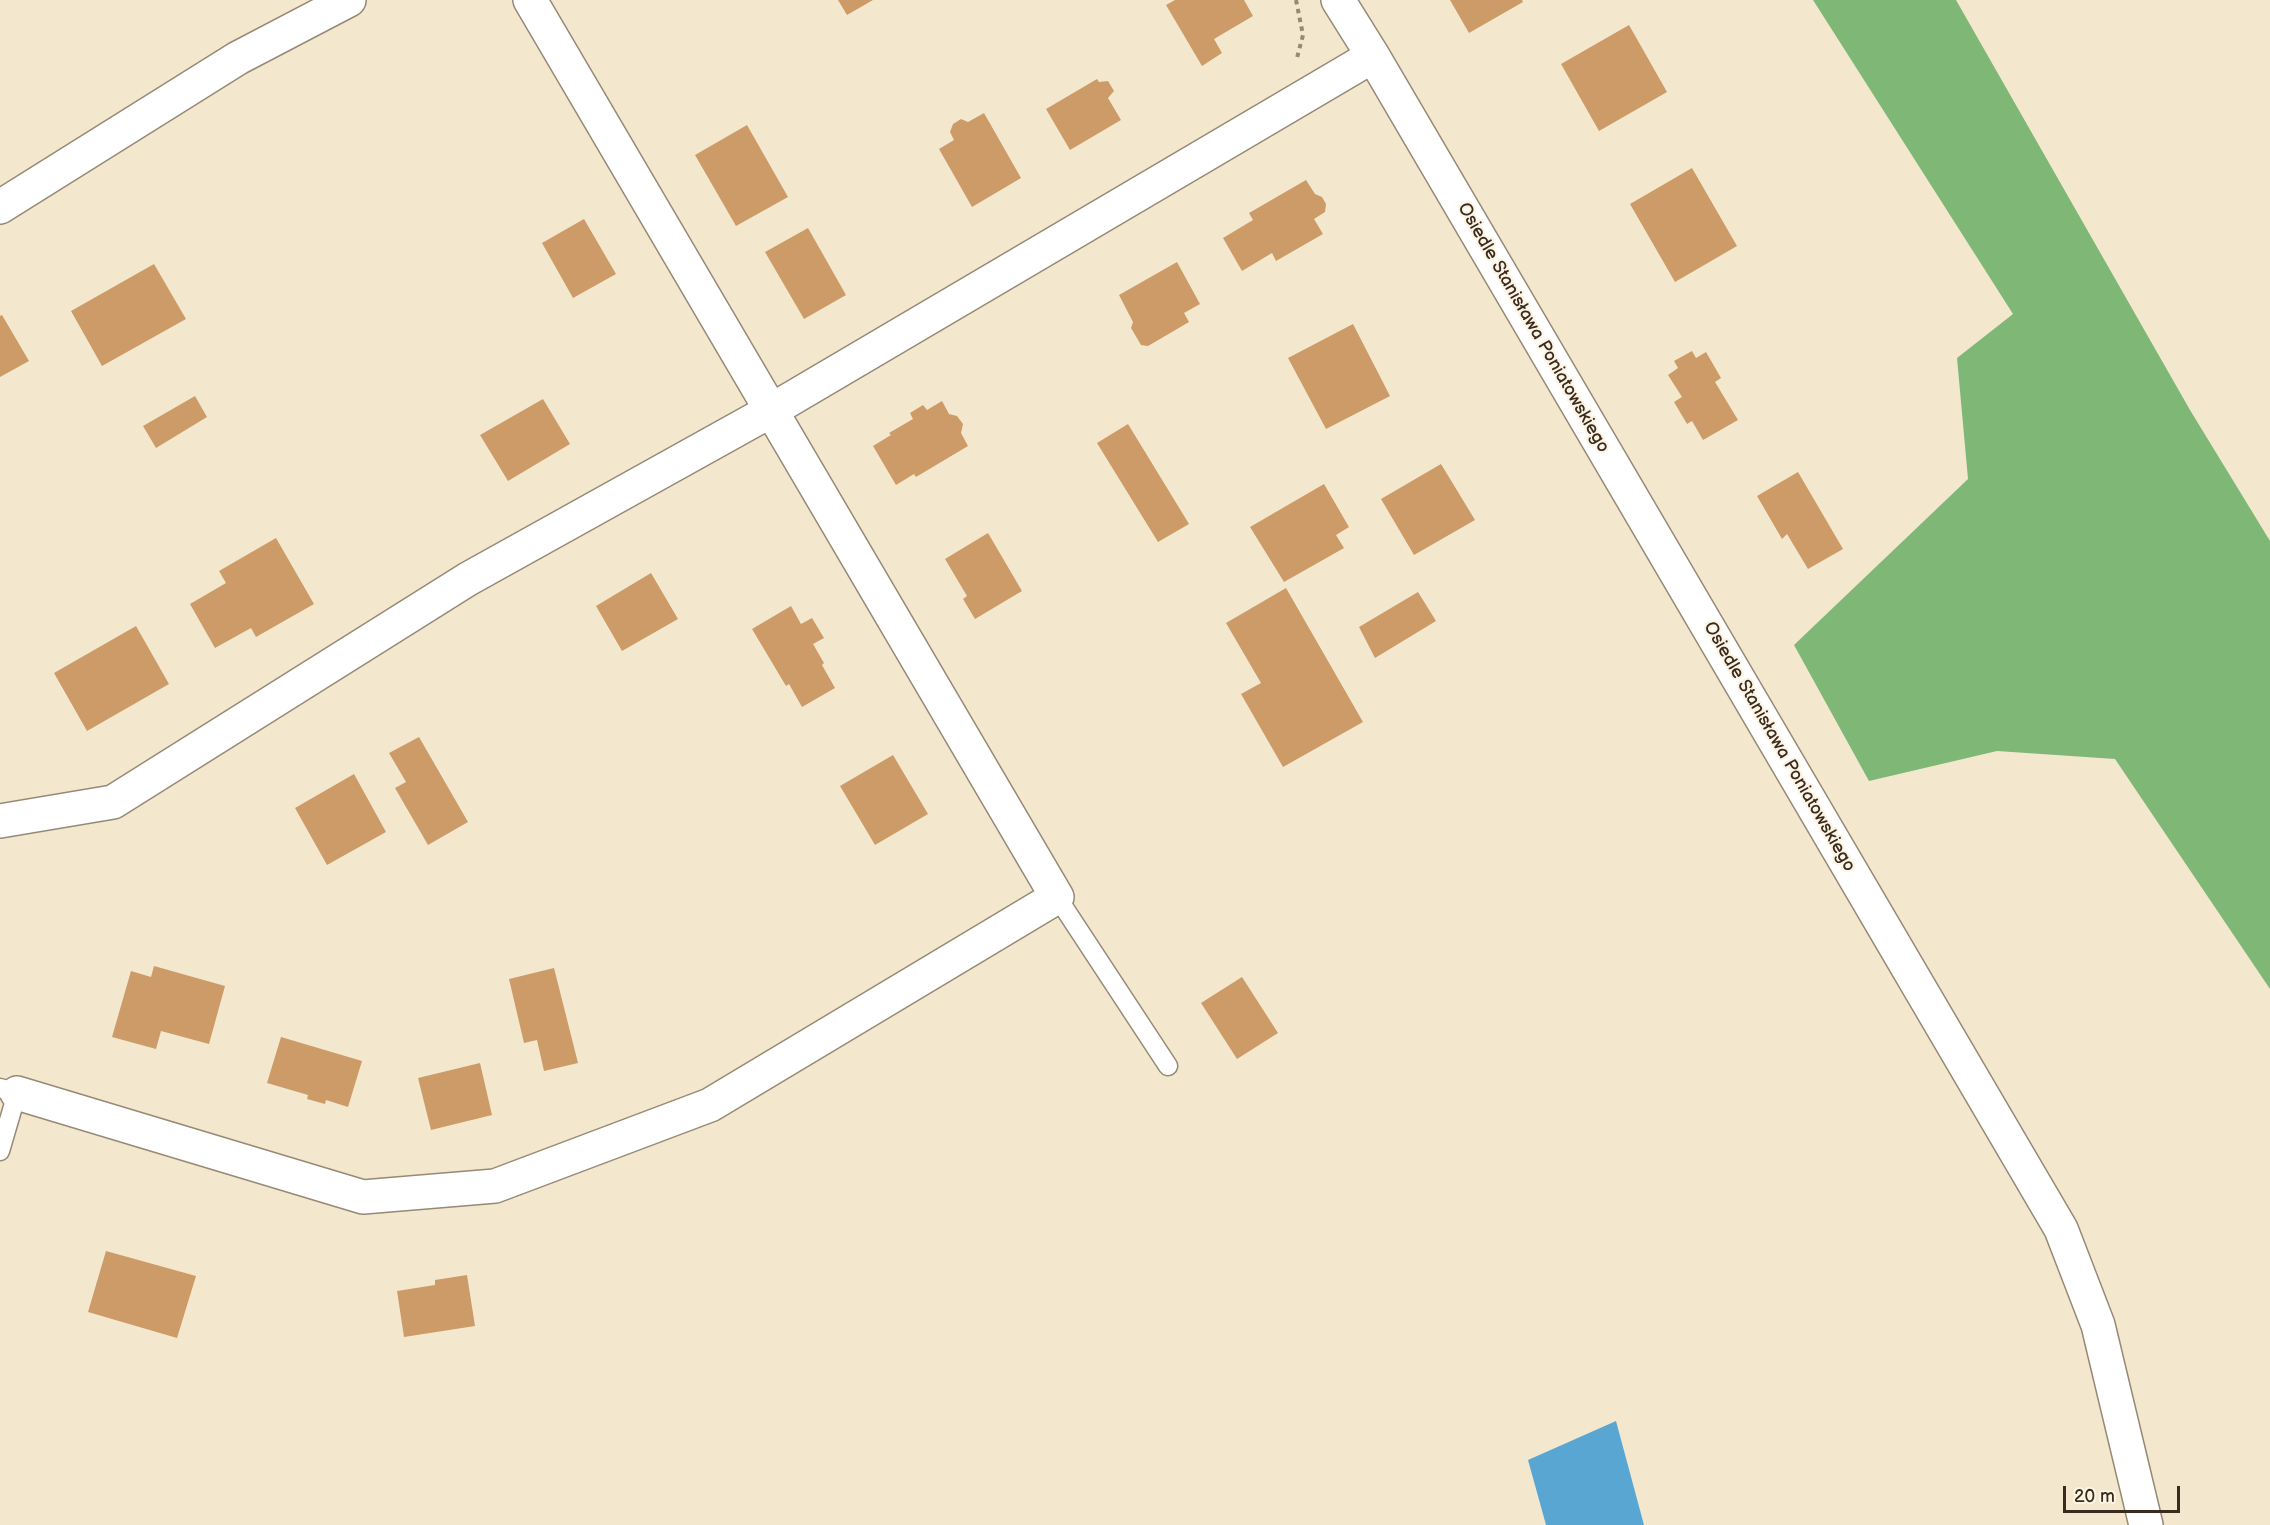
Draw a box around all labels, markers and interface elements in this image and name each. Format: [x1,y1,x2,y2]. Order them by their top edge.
street label: Osiedle Stanisława Poniatowskiego [1452,199,1614,457]
street label: Osiedle Stanisława Poniatowskiego [1698,618,1860,876]
scale bar [2066,1474,2183,1512]
text: 20 m [2074,1486,2115,1507]

